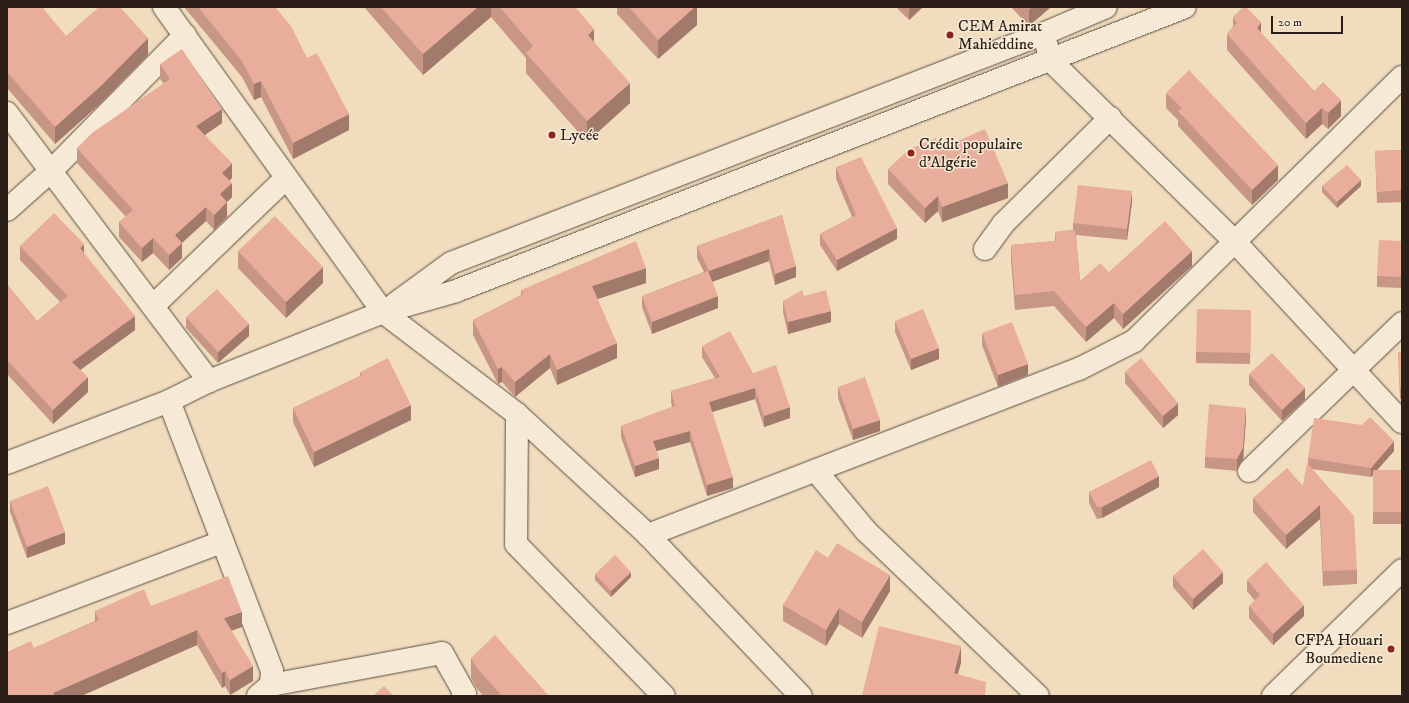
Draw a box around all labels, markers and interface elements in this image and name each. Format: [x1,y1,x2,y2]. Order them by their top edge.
scale bar [1273,8,1345,34]
text: 20 m [1278,15,1302,30]
place label: CEM Amirat Mahieddine [958,16,1042,54]
marker: CEM Amirat Mahieddine [945,30,955,40]
place label: Lycée [560,125,599,145]
marker: Lycée [547,130,557,140]
place label: Crédit populaire d'Algérie [919,134,1023,172]
marker: Crédit populaire d'Algérie [906,148,916,158]
place label: CFPA Houari Boumediene [1295,630,1383,668]
marker: CFPA Houari Boumediene [1386,644,1396,654]

